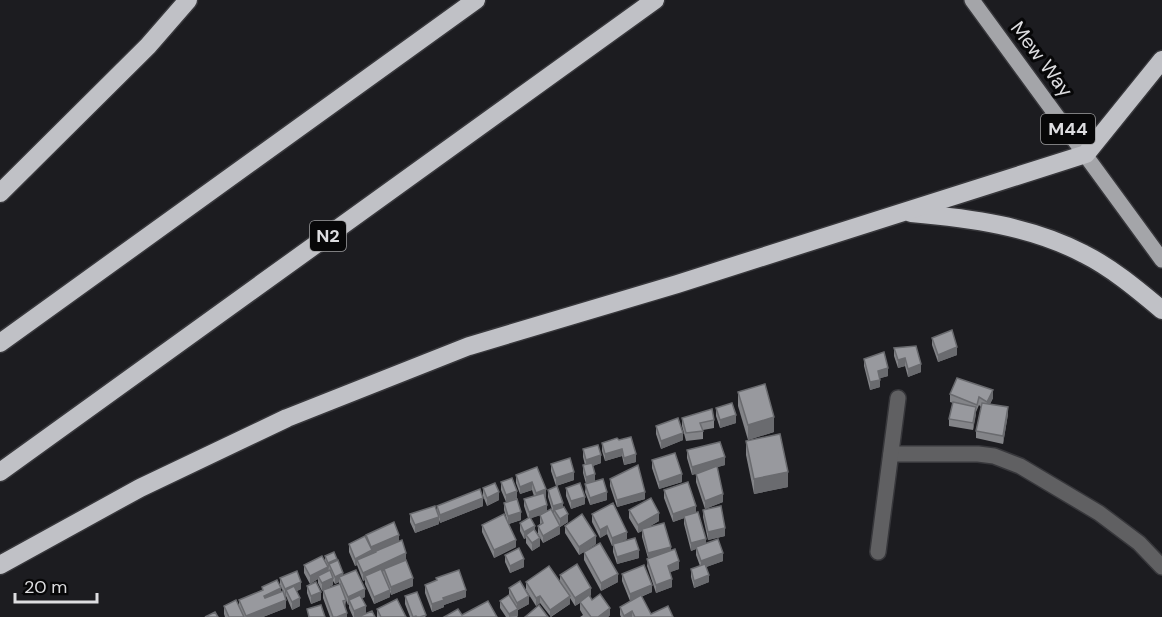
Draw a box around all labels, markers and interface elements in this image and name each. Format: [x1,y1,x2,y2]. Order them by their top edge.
street label: Mew Way [1005,16,1079,102]
road number: M44 [1041,114,1095,144]
road number: N2 [310,221,346,251]
scale bar [15,566,98,604]
text: 20 m [24,575,67,599]

